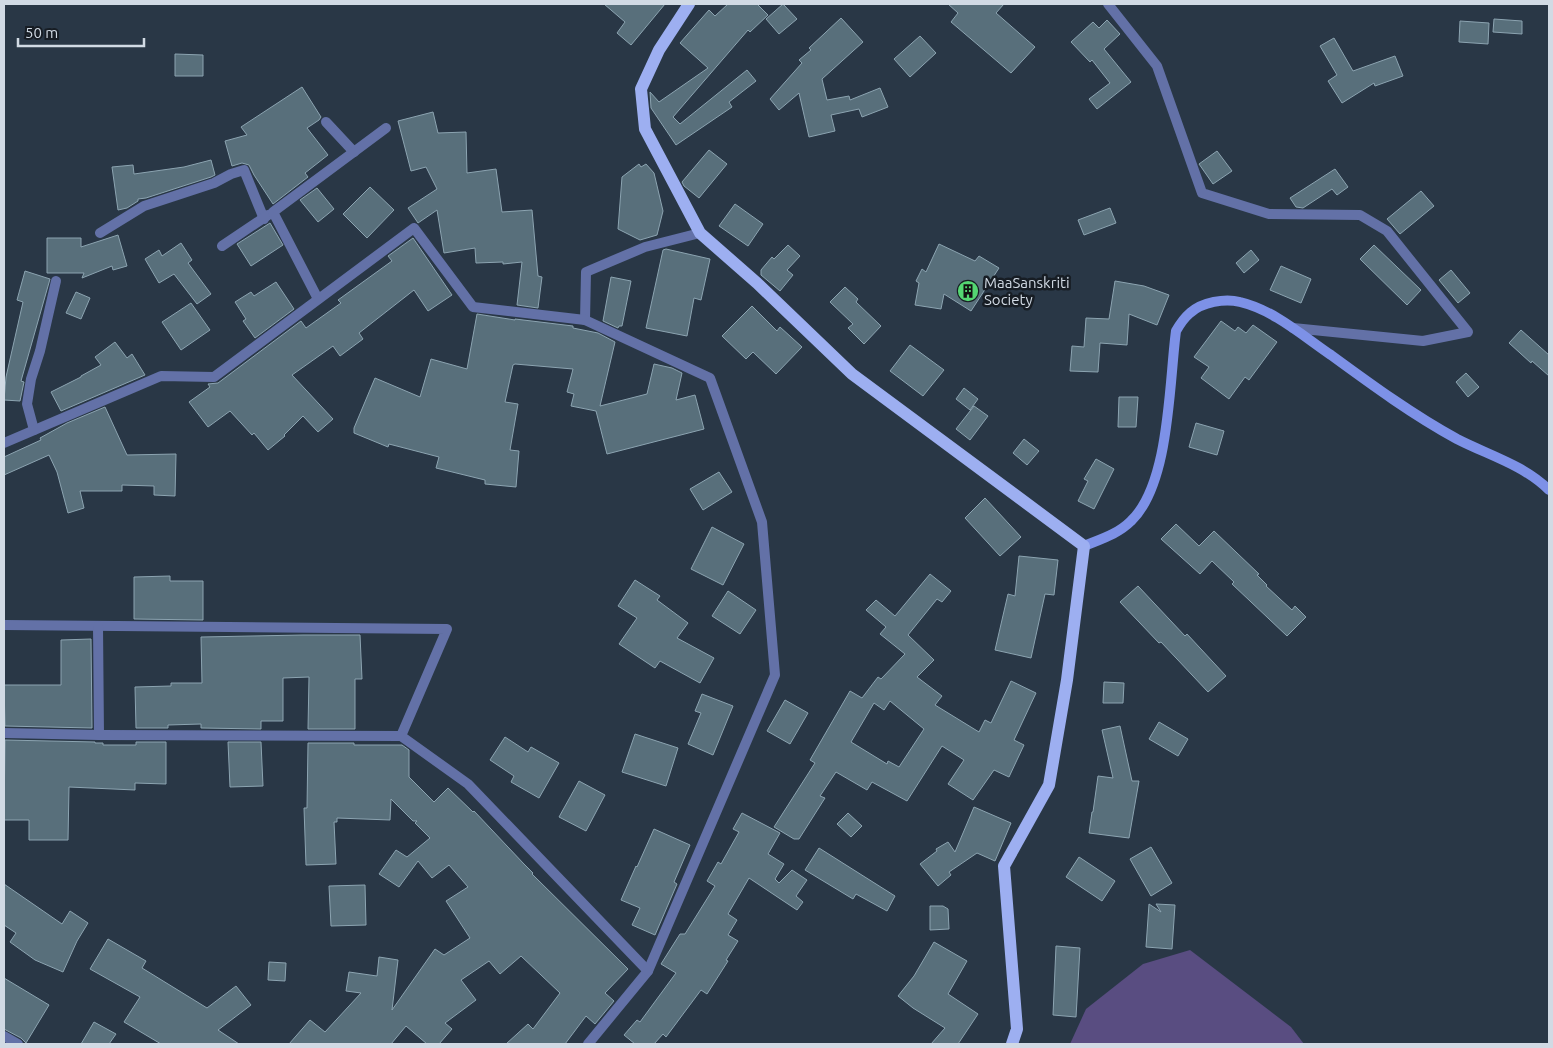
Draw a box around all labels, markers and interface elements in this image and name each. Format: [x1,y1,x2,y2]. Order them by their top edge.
scale bar [18,15,144,47]
text: 50 m [25,24,58,41]
place label: MaaSanskriti Society [984,274,1070,308]
building icon: MaaSanskriti Society [956,279,980,303]

